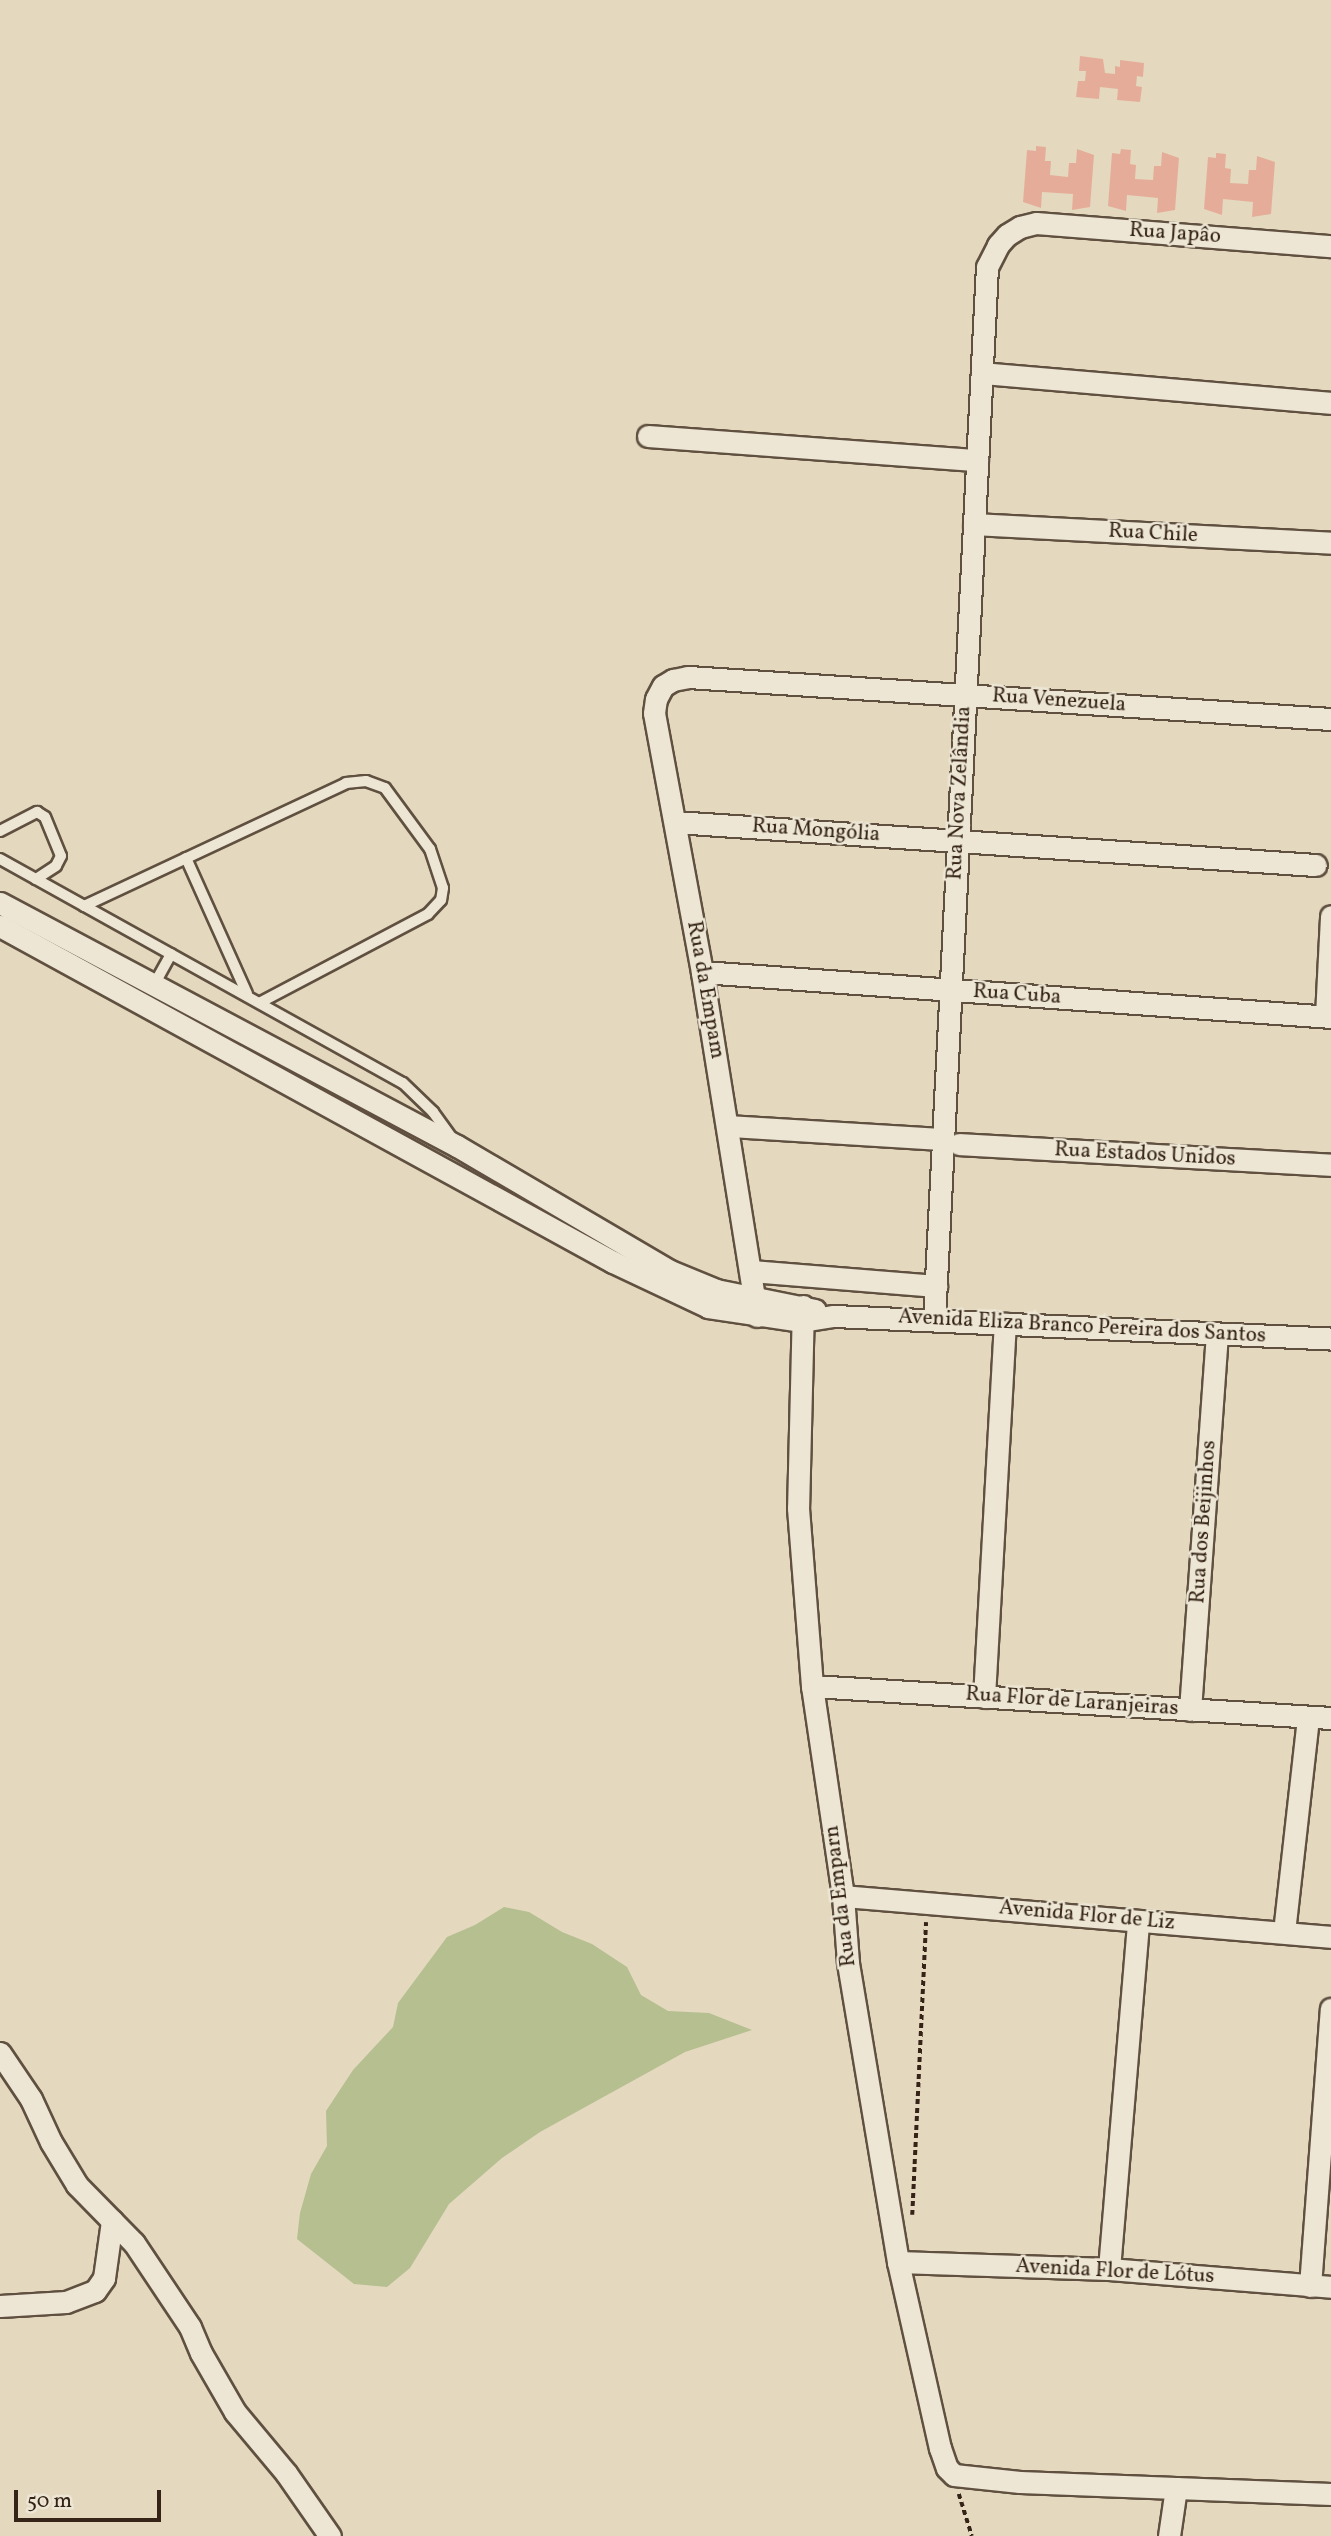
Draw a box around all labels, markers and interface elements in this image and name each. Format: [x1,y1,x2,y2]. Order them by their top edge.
street label: Rua Japâo [1128,218,1222,250]
street label: Rua Chile [1108,519,1198,549]
street label: Rua Venezuela [991,684,1127,718]
street label: Rua Nova Zelândia [943,705,977,881]
street label: Rua Mongólia [751,814,881,848]
street label: Rua da Empam [680,919,730,1061]
street label: Rua Cuba [972,979,1062,1011]
street label: Rua Estados Unidos [1054,1138,1236,1172]
street label: Avenida Eliza Branco Pereira dos Santos [898,1305,1266,1349]
street label: Rua dos Beijinhos [1186,1439,1222,1605]
street label: Rua Flor de Laranjeiras [965,1682,1179,1722]
street label: Rua da Emparn [820,1824,862,1968]
street label: Avenida Flor de Liz [998,1896,1176,1936]
street label: Avenida Flor de Lótus [1015,2254,1215,2290]
scale bar [18,2476,164,2520]
text: 50 m [27,2487,72,2516]

